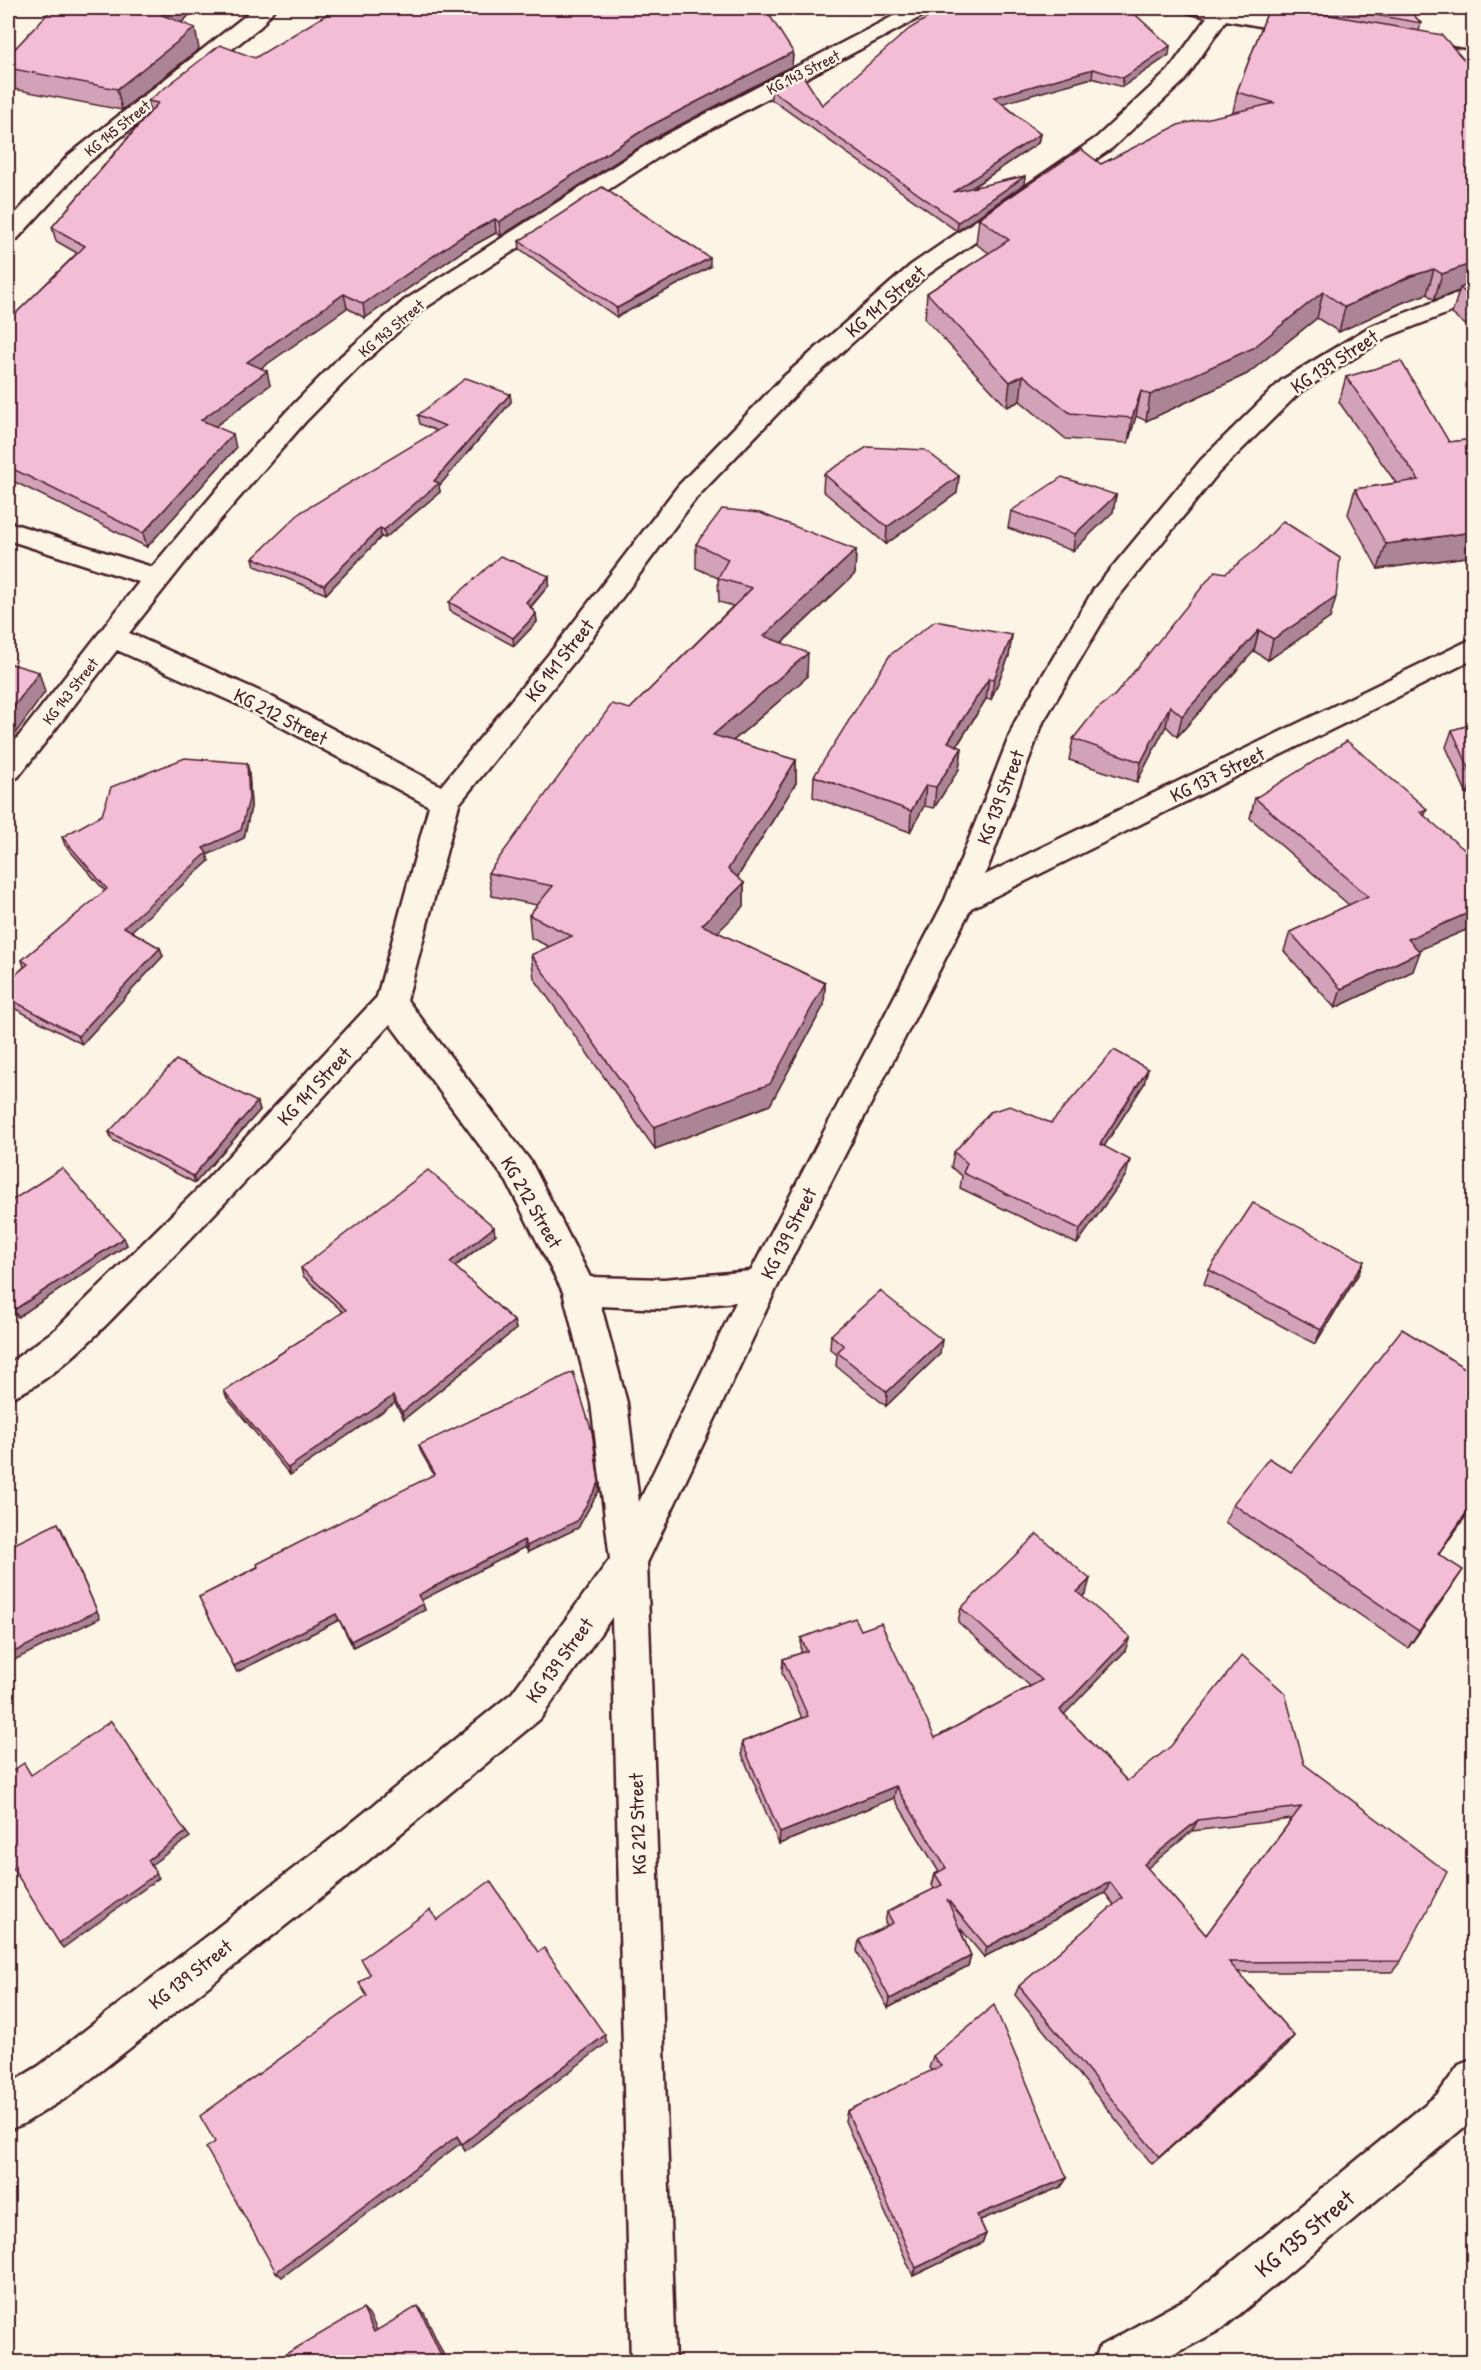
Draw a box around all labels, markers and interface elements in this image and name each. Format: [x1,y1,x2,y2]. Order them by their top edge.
street label: KG 143 Street [763,44,844,100]
street label: KG 145 Street [79,94,155,161]
street label: KG 141 Street [839,258,932,343]
street label: KG 143 Street [353,294,429,362]
street label: KG 139 Street [1285,322,1384,399]
street label: KG 141 Street [518,612,600,707]
street label: KG 143 Street [37,652,103,729]
street label: KG 212 Street [230,681,333,752]
street label: KG 137 Street [1165,739,1270,808]
street label: KG 139 Street [970,745,1031,848]
street label: KG 141 Street [271,1040,358,1131]
street label: KG 212 Street [495,1151,570,1254]
street label: KG 139 Street [753,1182,823,1283]
street label: KG 139 Street [519,1611,600,1708]
street label: KG 212 Street [622,1772,652,1875]
street label: KG 139 Street [143,1932,238,2015]
street label: KG 135 Street [1248,2182,1361,2284]

